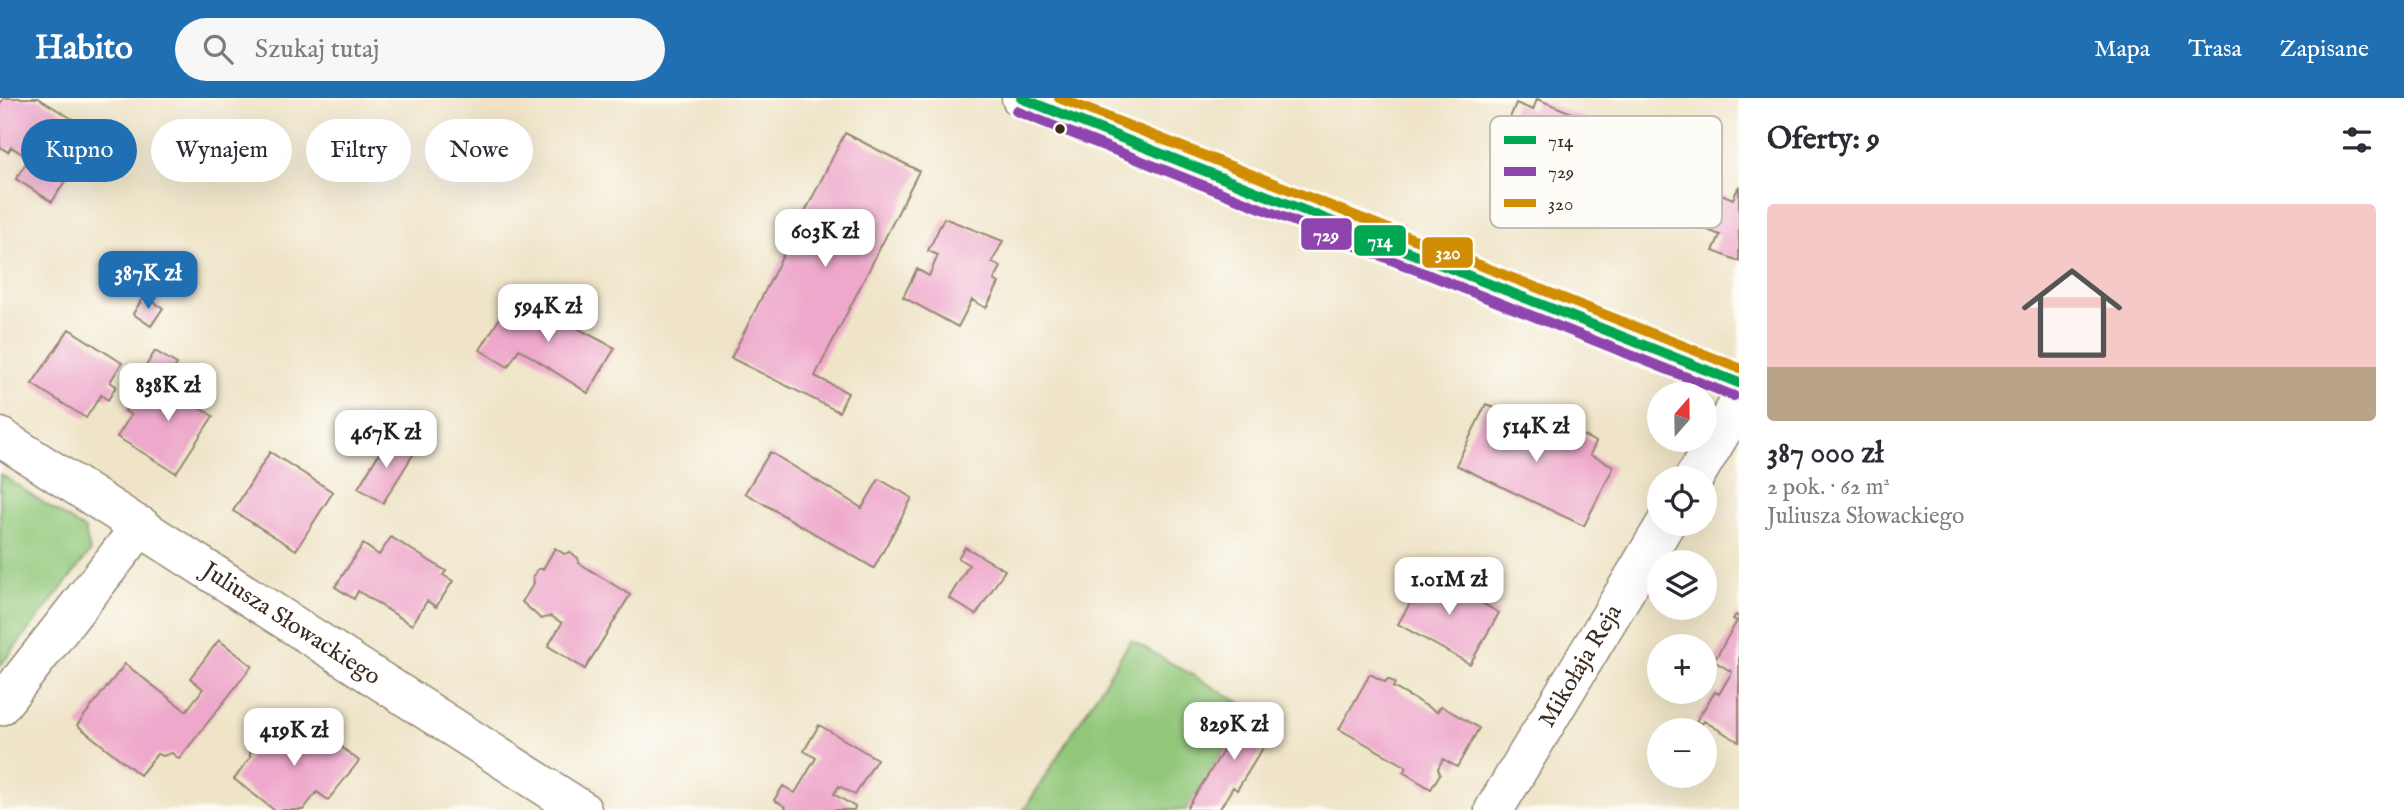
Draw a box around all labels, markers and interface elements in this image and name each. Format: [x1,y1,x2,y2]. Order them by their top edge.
search box [175,18,665,81]
text: Habito [35,28,133,70]
icon: search [199,30,237,68]
text: Szukaj tutaj [255,33,379,66]
text: Mapa [2094,34,2150,65]
text: Trasa [2188,34,2242,65]
text: Zapisane [2280,34,2369,65]
legend [1490,116,1722,228]
chip: Kupno [21,119,137,182]
chip: Wynajem [151,119,292,182]
chip: Filtry [306,119,411,182]
chip: Nowe [425,119,533,182]
text: Oferty: 9 [1767,121,1880,159]
icon: filters [2338,121,2376,159]
unlabelled marker [1053,122,1067,136]
text: 714 [1548,130,1574,154]
text: 729 [1548,161,1574,185]
text: 320 [1548,193,1573,217]
pin: 603K zł [760,209,890,269]
text: 603K zł [791,217,859,246]
line badge: 729 [1300,217,1353,251]
text: 729 [1313,224,1339,248]
line badge: 714 [1353,224,1407,257]
text: 714 [1367,230,1393,254]
line badge: 320 [1421,236,1474,269]
text: 320 [1435,242,1461,266]
icon: home [2009,250,2135,376]
pin: 387K zł [83,252,213,311]
text: 387K zł [115,259,181,288]
pin: 594K zł [483,285,613,344]
text: 594K zł [514,292,582,321]
pin: 838K zł [103,364,233,423]
text: 838K zł [135,371,201,400]
north arrow [1647,382,1717,452]
map controls [1647,382,1717,788]
pin: 514K zł [1471,404,1601,464]
pin: 467K zł [321,410,451,470]
text: 514K zł [1503,412,1569,441]
text: 467K zł [351,418,421,447]
text: 387 000 zł [1767,435,1883,473]
button: locate [1647,466,1717,536]
text: 2 pok. · 62 m² [1767,473,1890,502]
text: Juliusza Słowackiego [1767,502,1964,531]
button: layers [1647,550,1717,620]
street label: Juliusza Słowackiego [194,553,386,692]
pin: 1.01M zł [1377,558,1521,617]
text: 1.01M zł [1411,565,1487,594]
street label: Mikołaja Reja [1532,598,1629,733]
button: + [1647,634,1717,704]
pin: 829K zł [1169,702,1299,762]
pin: 419K zł [229,708,359,768]
text: 829K zł [1200,710,1268,739]
text: 419K zł [260,716,328,745]
button: − [1647,718,1717,788]

